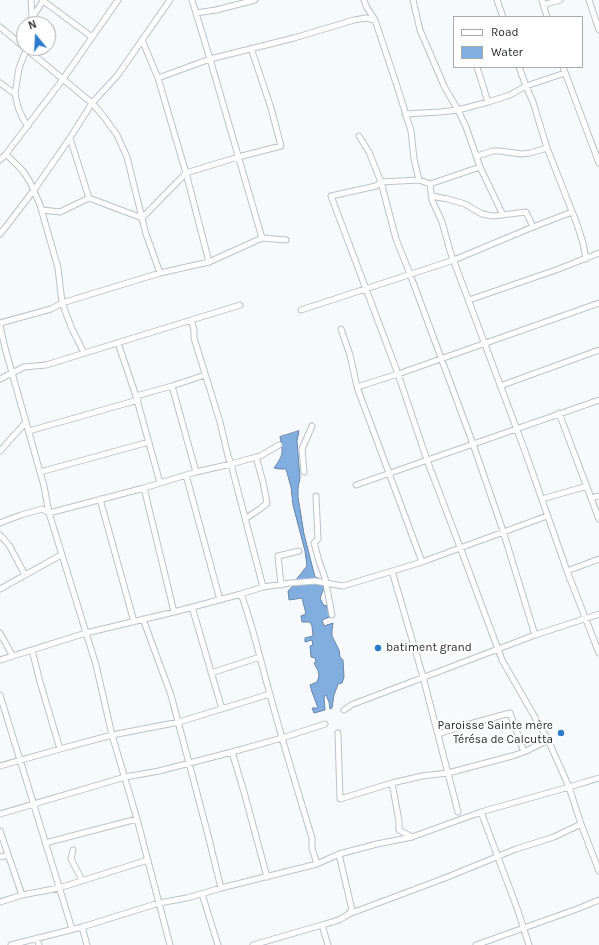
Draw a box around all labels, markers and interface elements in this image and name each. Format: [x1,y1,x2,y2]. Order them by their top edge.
north arrow [16,16,56,56]
legend [453,16,583,68]
text: N [27,18,38,32]
text: Road [491,25,519,39]
text: Water [491,45,523,59]
place label: batiment grand [386,641,472,655]
marker: batiment grand [373,643,383,653]
place label: Paroisse Sainte mère Térésa de Calcutta [438,719,553,747]
marker: Paroisse Sainte mère Térésa de Calcutta [556,728,566,738]

